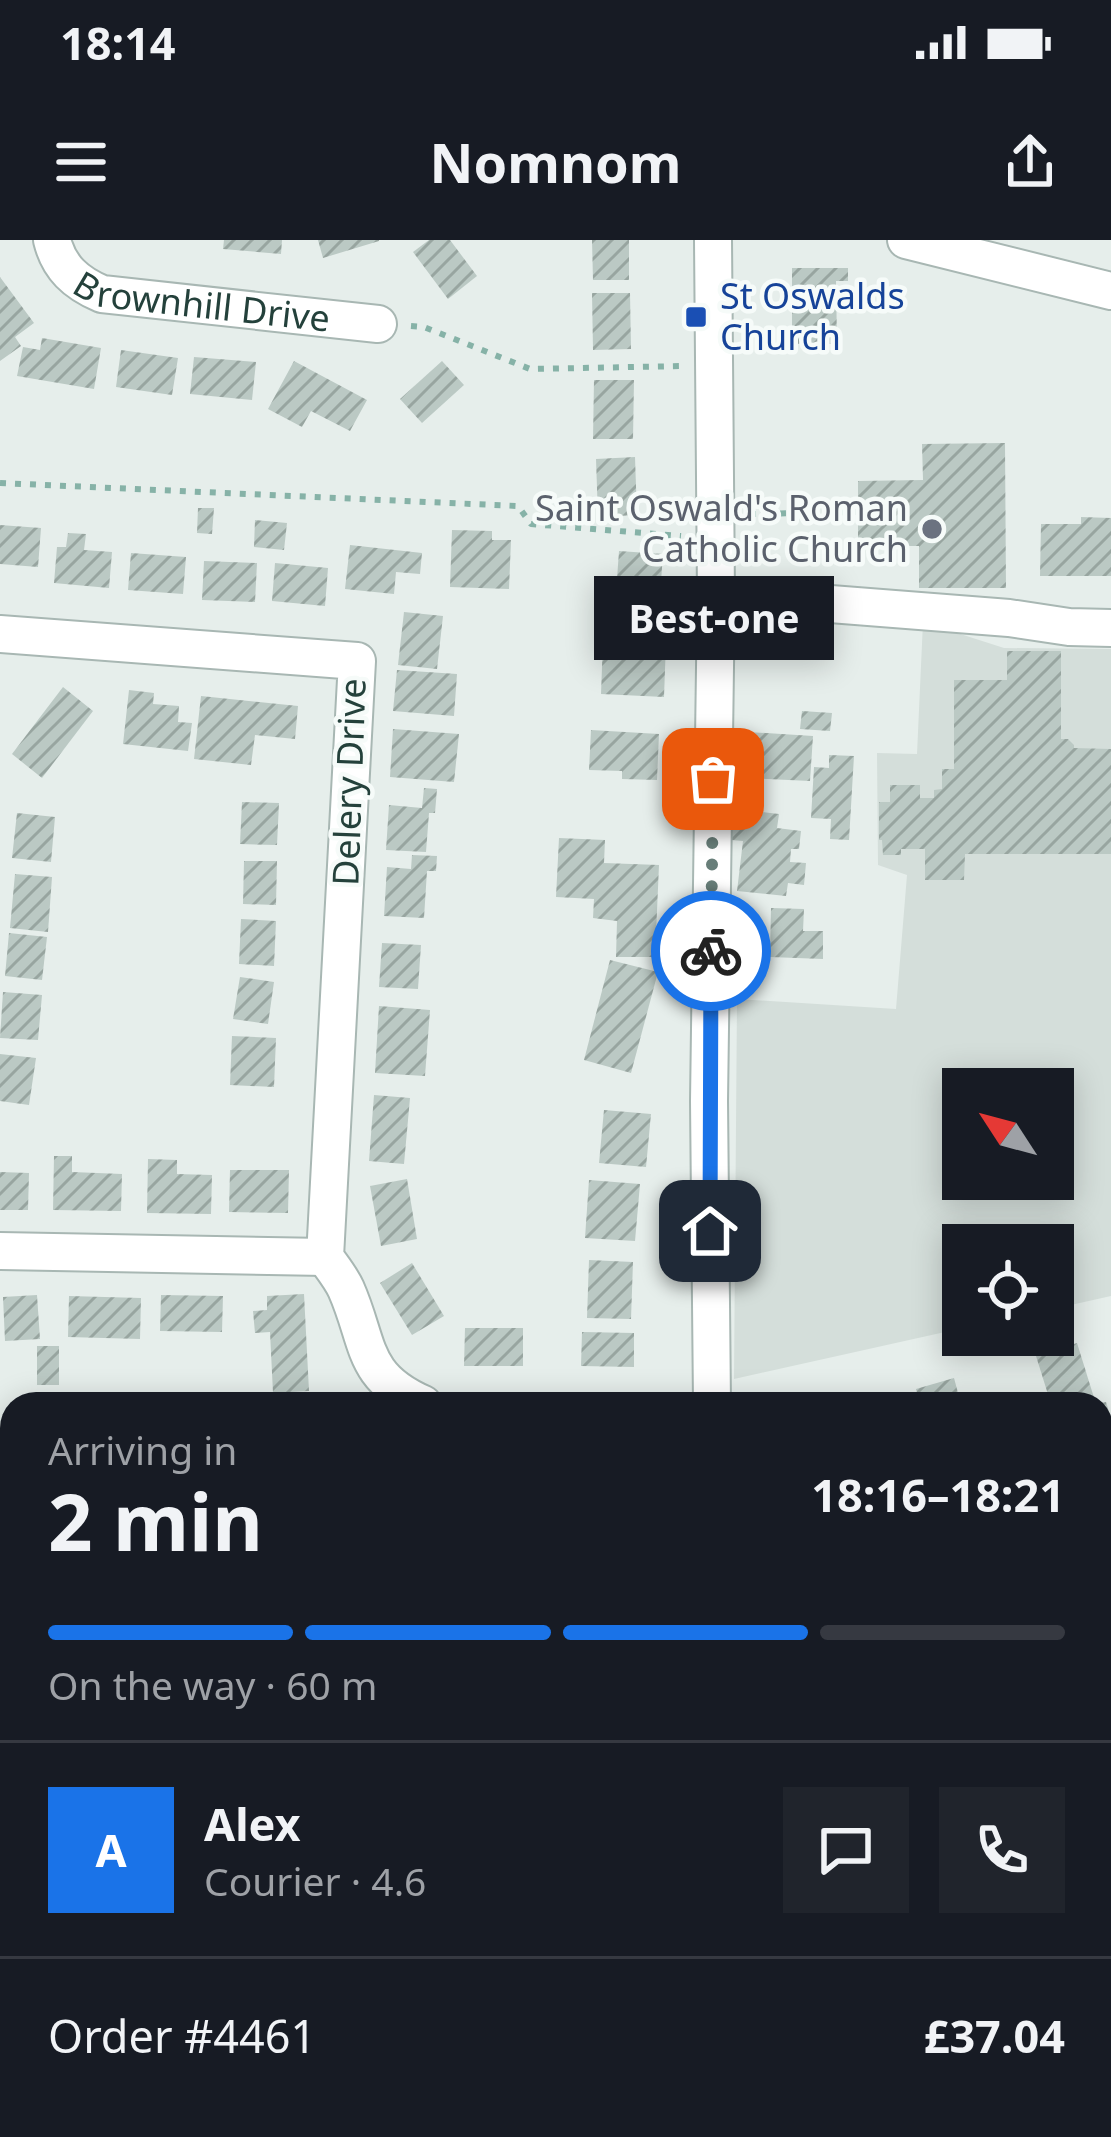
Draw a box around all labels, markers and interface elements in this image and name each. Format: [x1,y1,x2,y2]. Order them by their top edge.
text: 18:14 [60,12,176,73]
text: Nomnom [430,125,681,199]
icon: menu [48,129,114,195]
icon: share [997,129,1063,195]
street label: Brownhill Drive [65,259,333,343]
place label: St Oswalds Church [720,271,905,361]
marker: St Oswalds Church [683,304,709,330]
place label: Saint Oswald's Roman Catholic Church [535,483,908,573]
marker: Saint Oswald's Roman Catholic Church [919,516,945,542]
callout: Best-one [593,575,833,659]
text: Best-one [628,591,800,644]
street label: Delery Drive [320,677,377,887]
pin [662,728,764,830]
icon: bag [680,746,746,812]
courier [651,891,771,1011]
icon: bike [678,918,744,984]
north arrow [942,1068,1074,1200]
map controls [942,1068,1074,1356]
pin [659,1180,761,1282]
icon: home [677,1198,743,1264]
button: locate [942,1224,1074,1356]
text: Arriving in [48,1423,237,1476]
text: 18:16–18:21 [811,1464,1065,1525]
text: 2 min [48,1468,263,1574]
text: On the way · 60 m [48,1658,377,1711]
button: chat [783,1787,909,1913]
button: phone [939,1787,1065,1913]
text: Alex [204,1793,301,1854]
text: A [95,1819,127,1880]
text: Courier · 4.6 [204,1854,426,1907]
text: Order #4461 [48,2005,316,2066]
text: £37.04 [924,2005,1065,2066]

